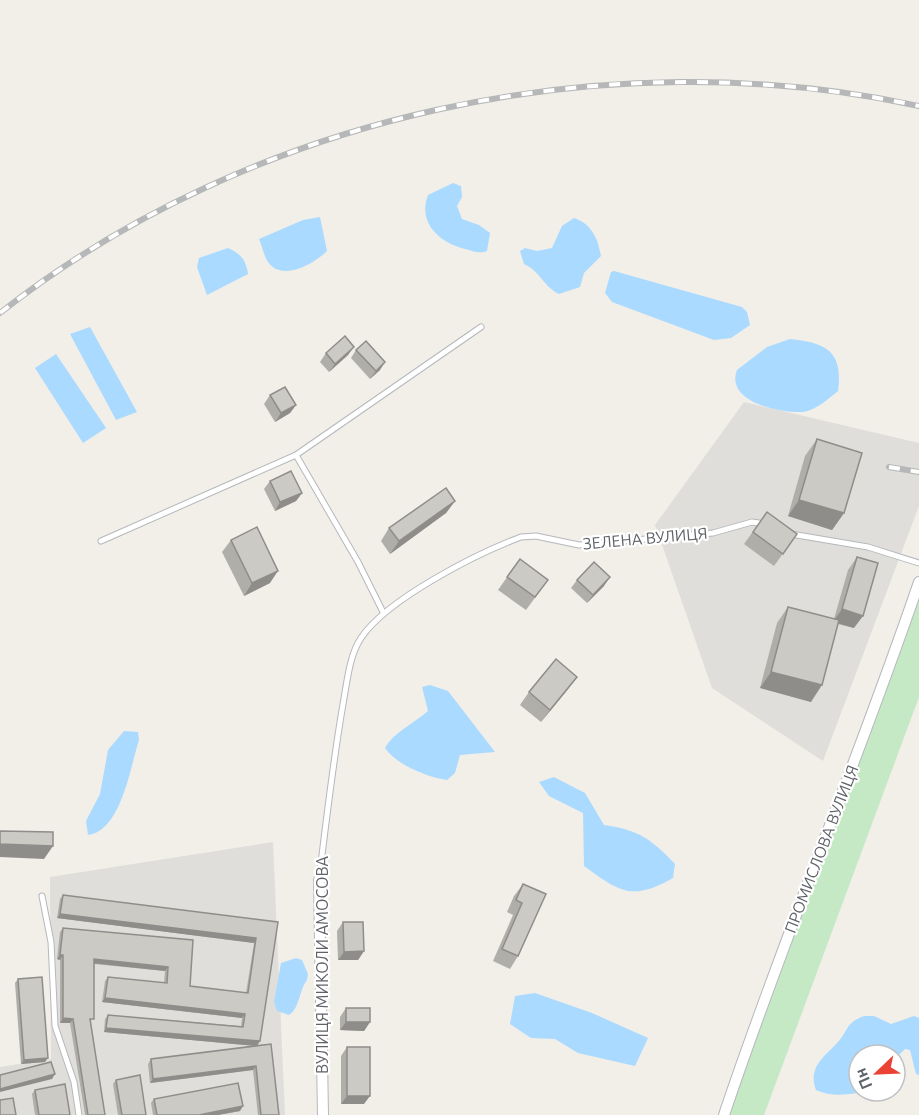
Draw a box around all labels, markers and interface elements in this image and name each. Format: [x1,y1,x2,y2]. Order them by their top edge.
street label: ЗЕЛЕНА ВУЛИЦЯ [582,524,708,552]
street label: ПРОМИСЛОВА ВУЛИЦЯ [781,763,861,935]
street label: ВУЛИЦЯ МИКОЛИ АМОСОВА [313,855,331,1074]
north arrow [847,1043,907,1103]
text: Пн [851,1066,876,1092]

